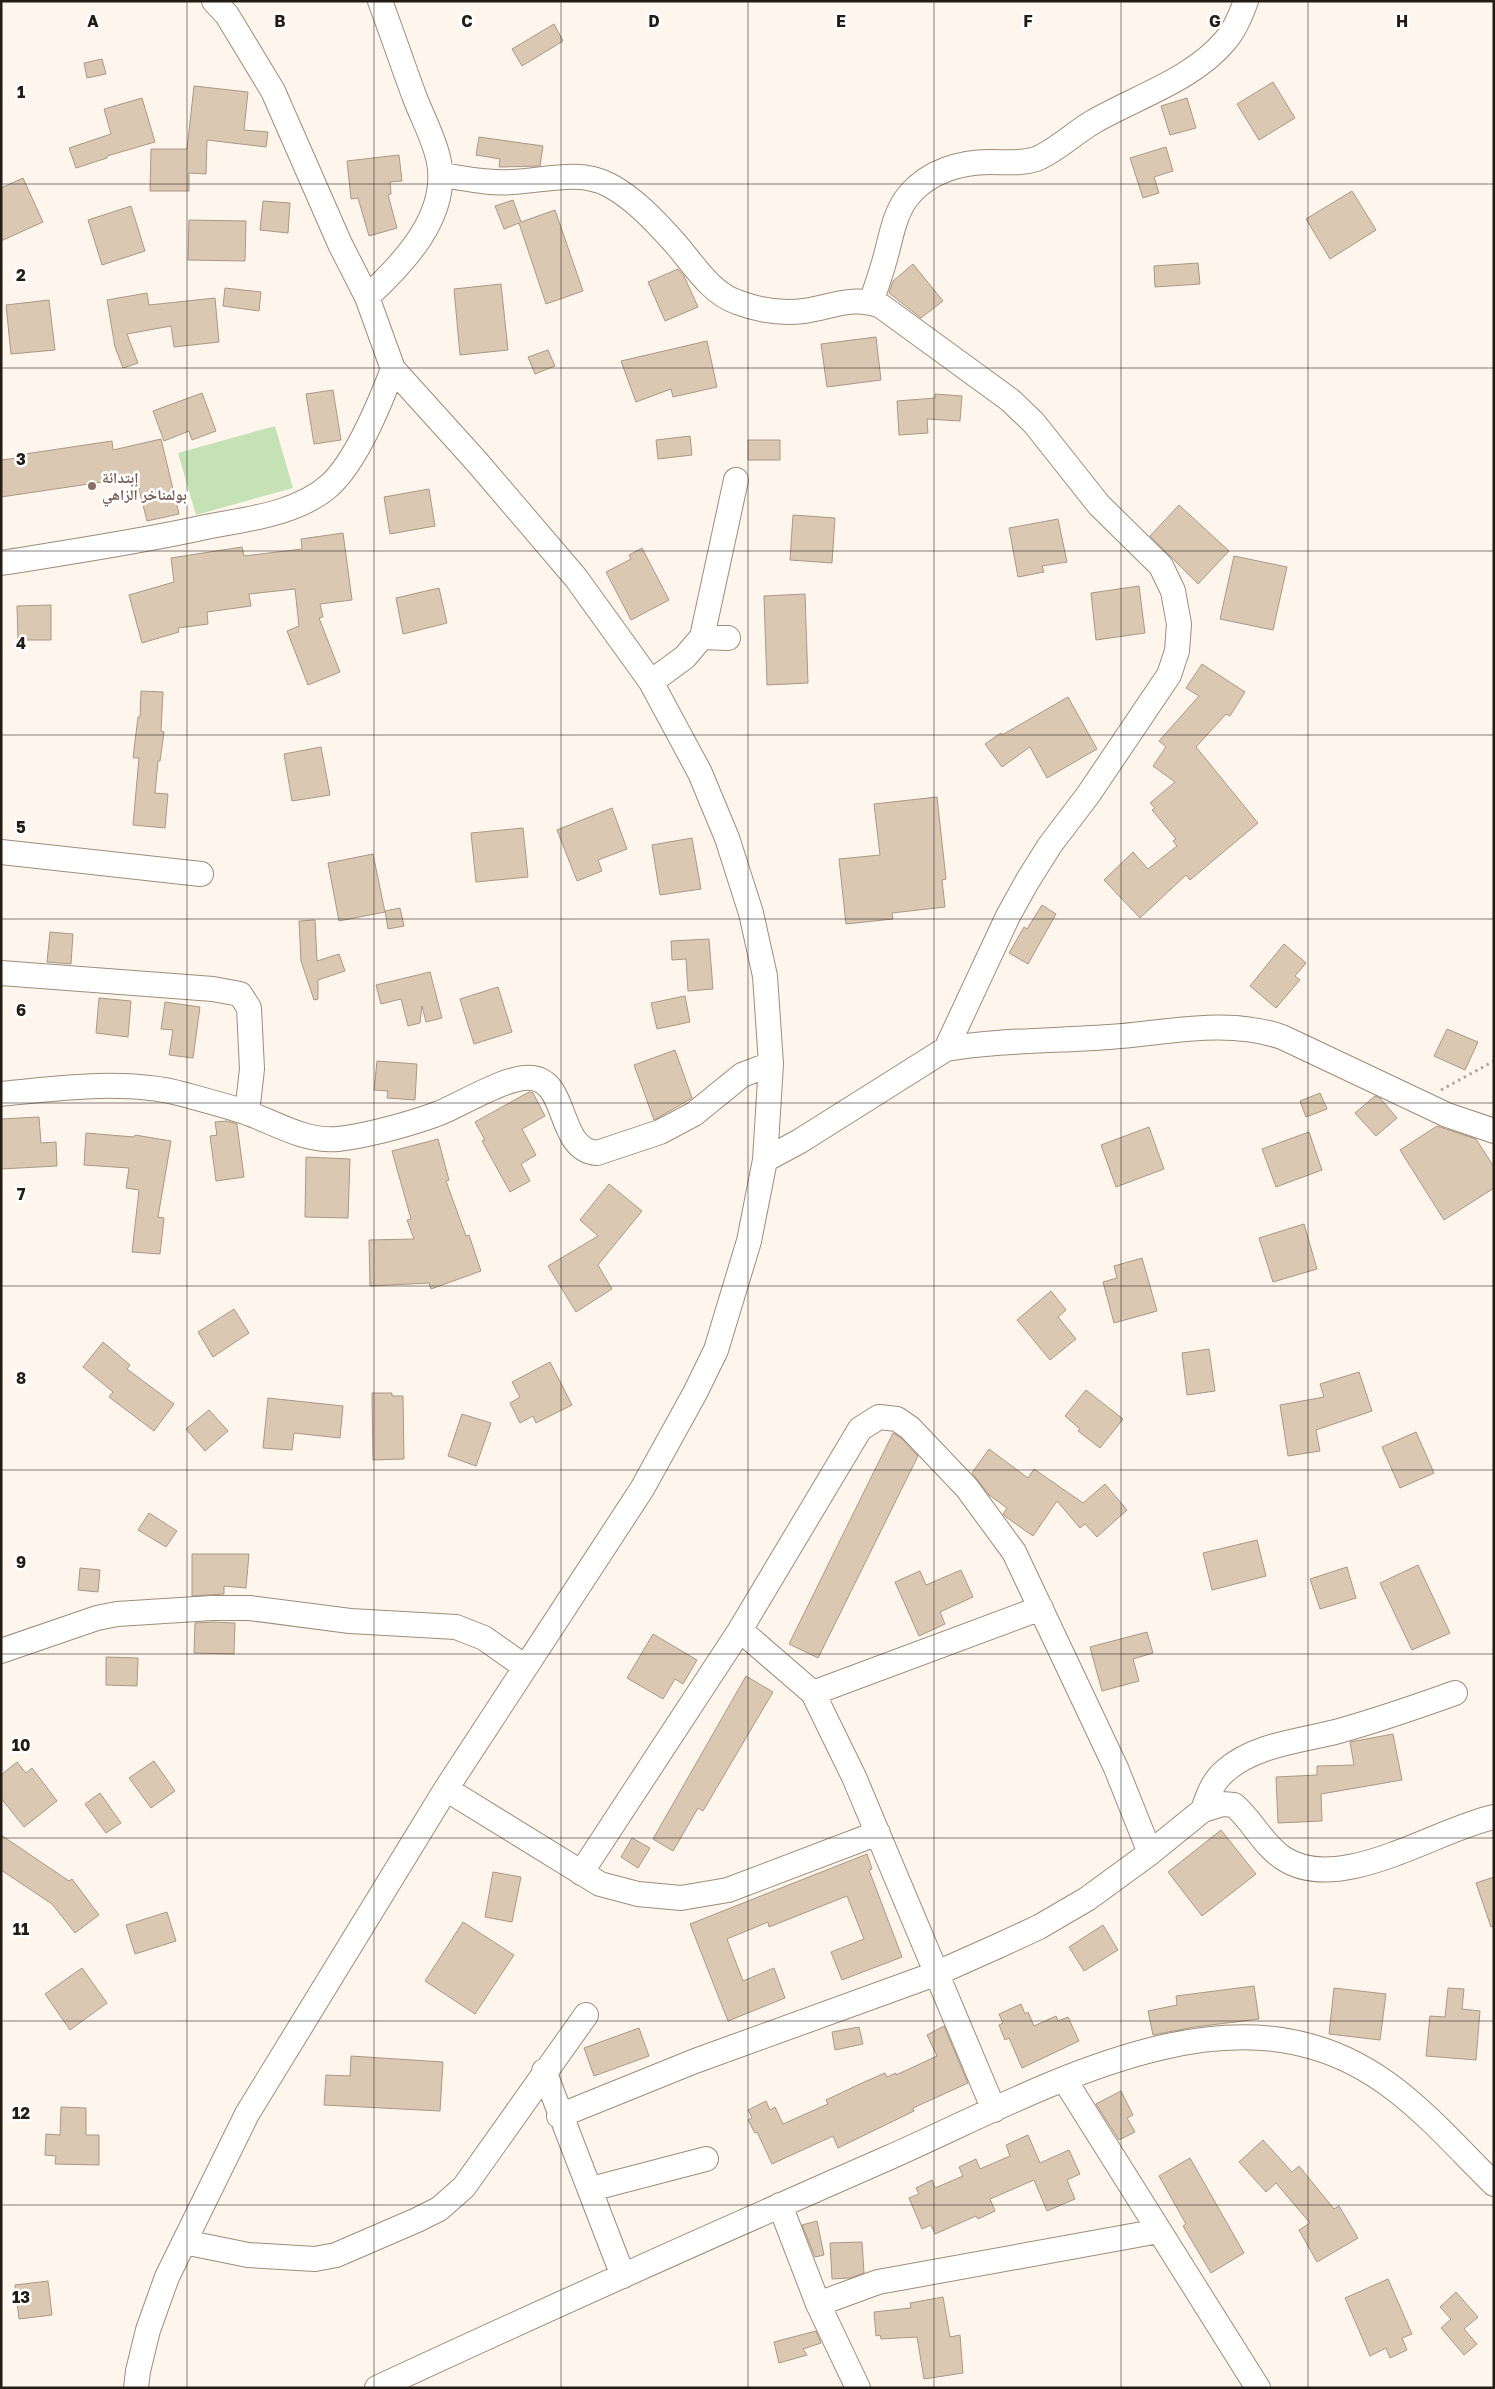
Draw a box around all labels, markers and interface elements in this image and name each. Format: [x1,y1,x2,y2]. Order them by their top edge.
text: A [87,11,99,31]
text: B [274,11,286,31]
text: C [461,11,473,31]
text: D [648,11,660,31]
text: E [836,11,846,31]
text: F [1023,11,1033,31]
text: G [1209,11,1221,31]
text: H [1396,11,1408,31]
text: 1 [17,82,25,102]
text: 2 [16,265,26,285]
text: 3 [16,449,26,469]
place label: إبتدائة بولمناخر الزاهي [102,468,187,507]
marker: إبتدائة بولمناخر الزاهي [86,480,98,492]
text: 4 [16,633,26,653]
text: 5 [16,817,26,837]
text: 6 [16,1000,26,1020]
text: 7 [17,1184,26,1204]
text: 8 [16,1368,26,1388]
text: 9 [16,1552,26,1572]
text: 10 [12,1735,30,1755]
text: 11 [13,1919,29,1939]
text: 12 [12,2103,30,2123]
text: 13 [12,2287,30,2307]

